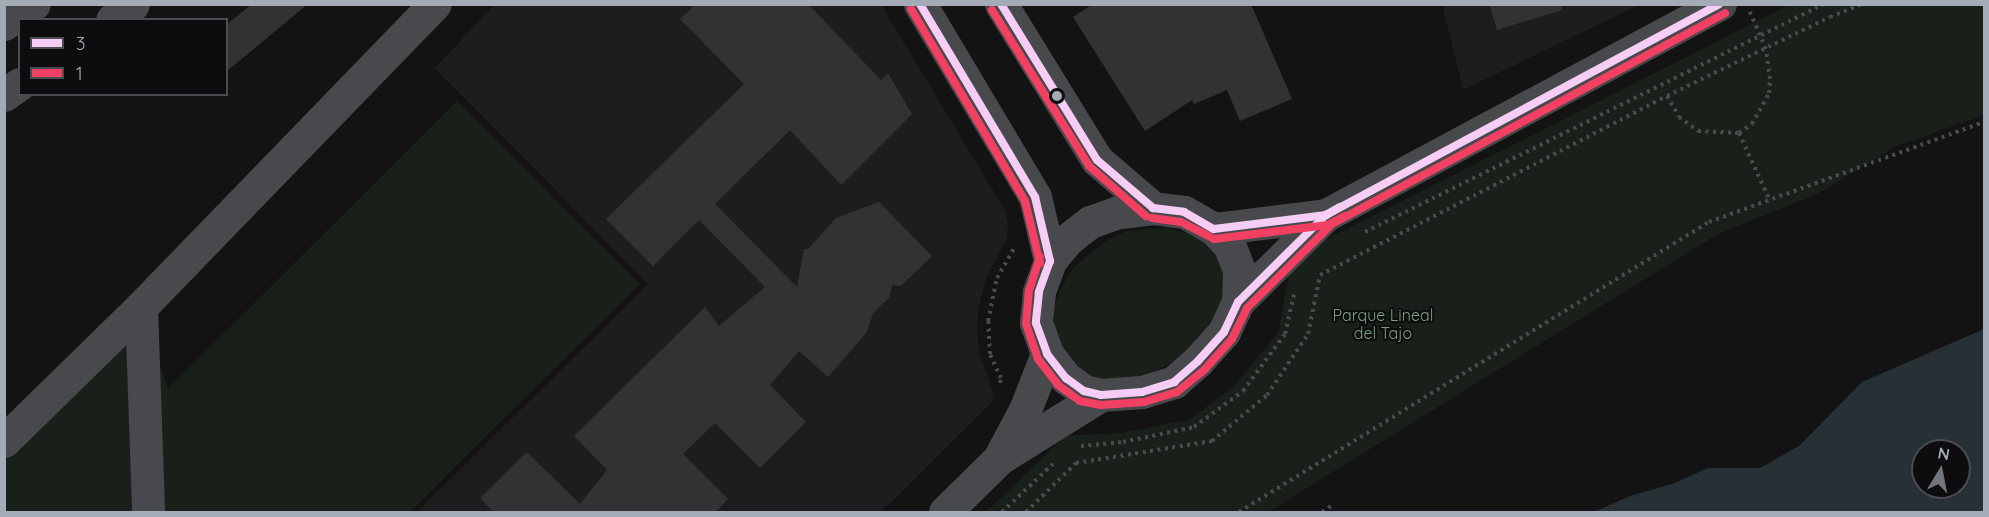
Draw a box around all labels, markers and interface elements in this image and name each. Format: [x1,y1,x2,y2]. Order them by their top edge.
legend [18,18,228,96]
text: 3 [76,32,85,55]
text: 1 [76,62,83,85]
unlabelled marker [1051,90,1063,102]
park label: Parque Lineal del Tajo [1333,305,1433,343]
north arrow [1911,439,1971,499]
text: N [1936,442,1951,464]

